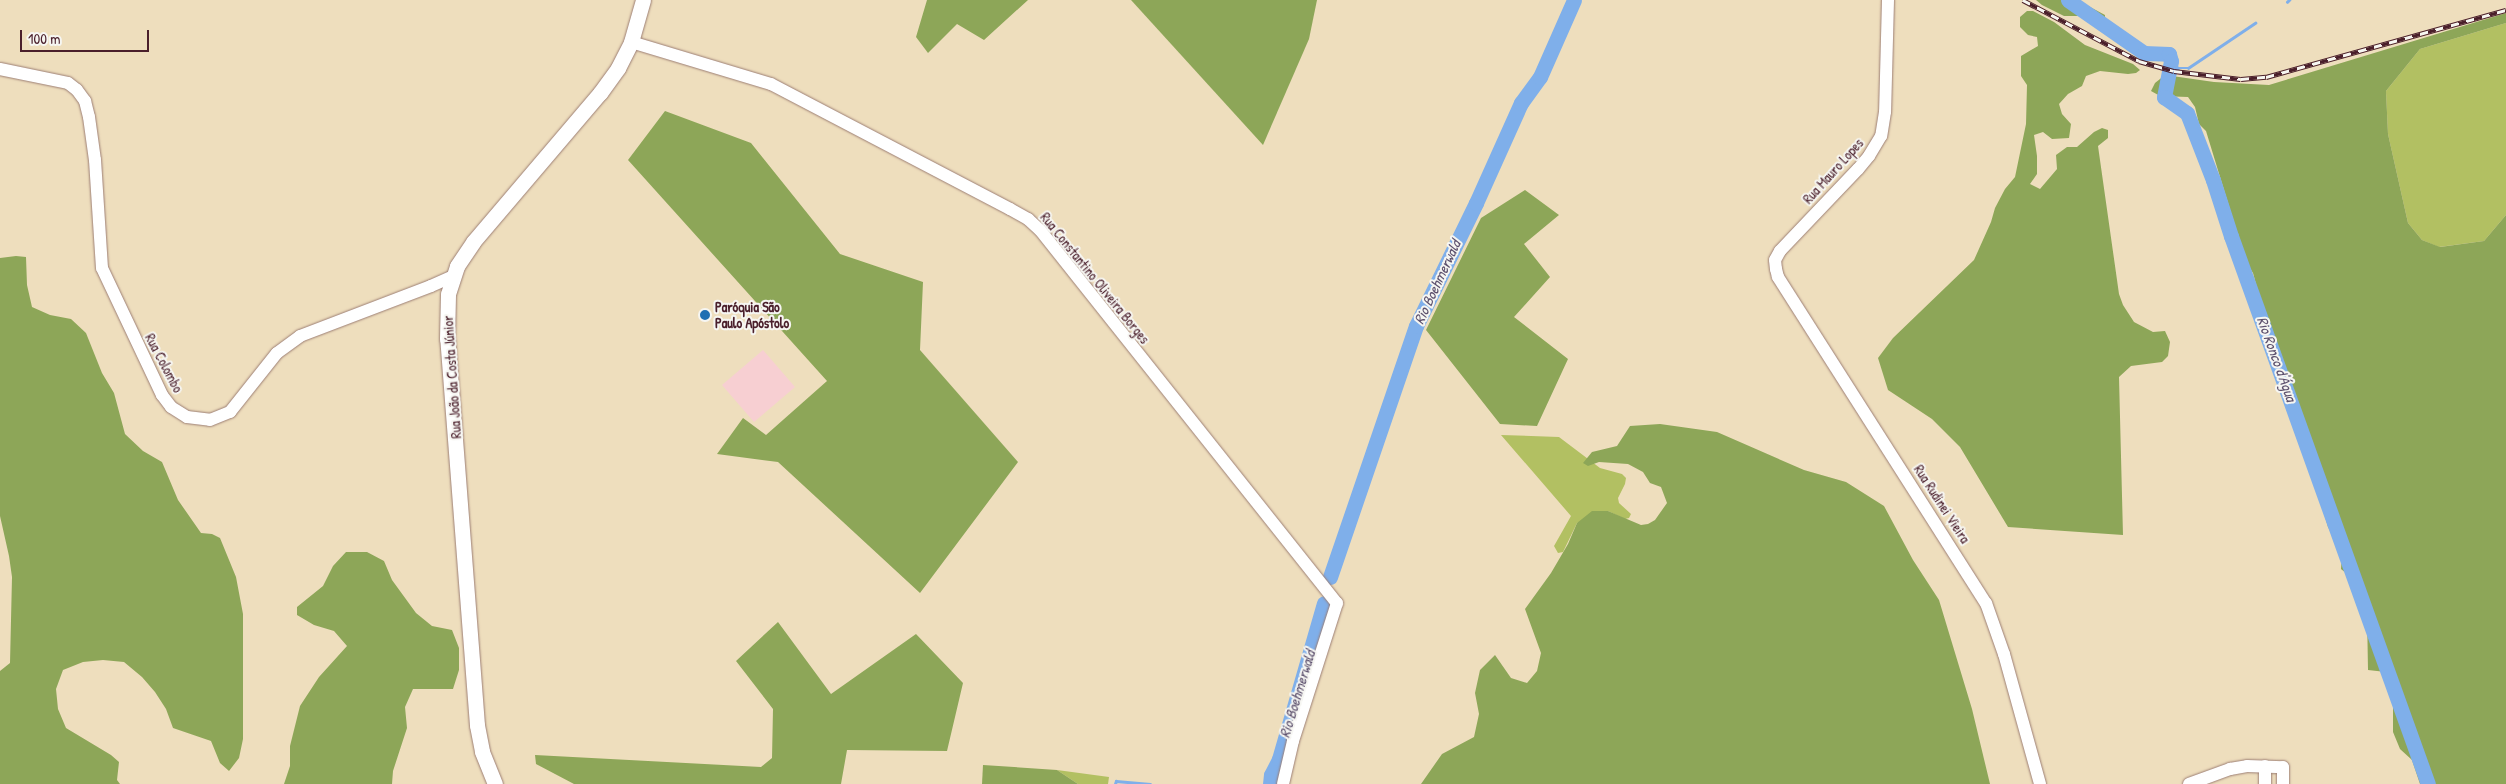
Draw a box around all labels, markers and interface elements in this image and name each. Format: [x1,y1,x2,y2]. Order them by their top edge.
scale bar [22,20,151,52]
text: 100 m [28,28,61,49]
street label: Rua Mauro Lopes [1799,135,1867,207]
street label: Rua Constantino Oliveira Borges [1037,209,1153,347]
water label: Rio Boehmerwald [1410,237,1464,327]
place label: Paróquia São Paulo Apóstolo [715,299,789,332]
marker: Paróquia São Paulo Apóstolo [699,309,711,321]
water label: Rio Ronco d'Água [2253,314,2301,404]
street label: Rua João da Costa Júnior [439,315,465,439]
street label: Rua Colombo [141,331,187,395]
street label: Rua Rudinei Vieira [1910,462,1974,546]
water label: Rio Boehmerwald [1275,648,1319,740]

